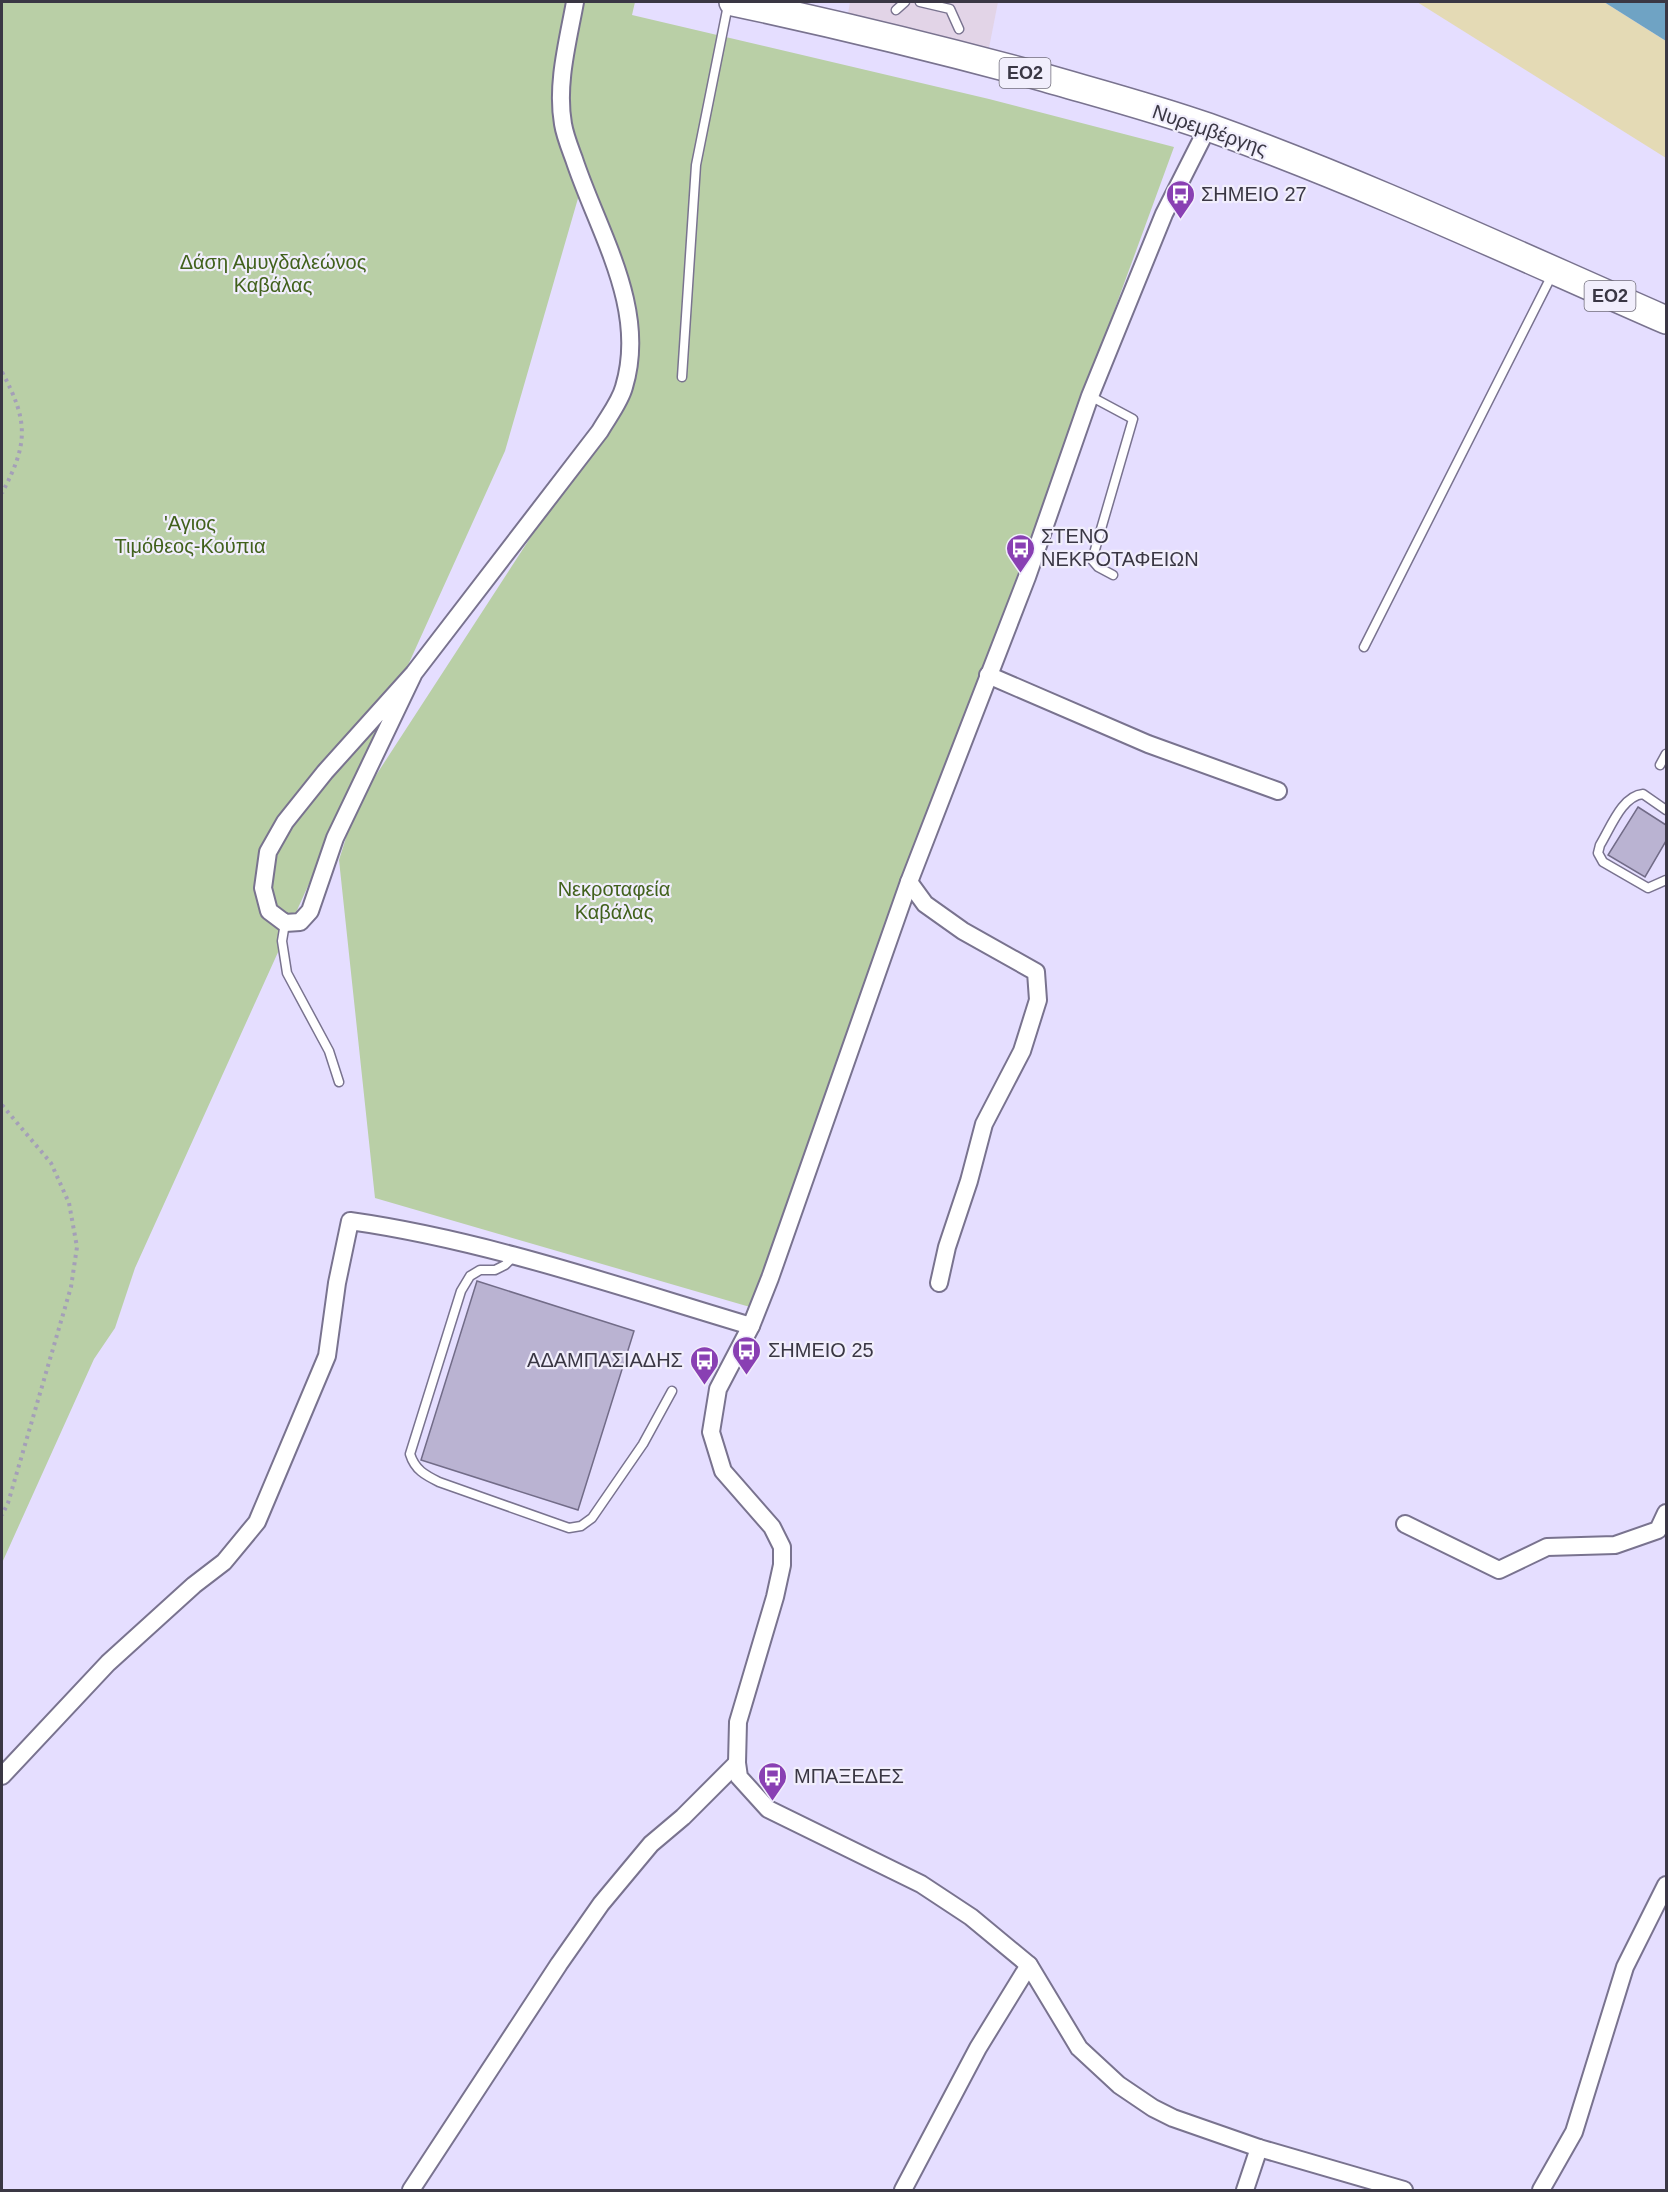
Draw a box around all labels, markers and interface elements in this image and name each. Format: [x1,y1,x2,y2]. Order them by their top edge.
road number: ΕΟ2 [1000,58,1050,88]
street label: Νυρεμβέργης [1150,100,1271,160]
bus stop icon: ΣΗΜΕΙΟ 27 [1164,178,1196,220]
place label: ΣΗΜΕΙΟ 27 [1201,183,1307,205]
park label: Δάση Αμυγδαλεώνος Καβάλας [180,251,367,296]
road number: ΕΟ2 [1584,281,1636,311]
park label: 'Αγιος Τιμόθεος-Κούπια [115,512,266,557]
place label: ΣΤΕΝΟ ΝΕΚΡΟΤΑΦΕΙΩΝ [1041,525,1199,570]
bus stop icon: ΣΤΕΝΟ ΝΕΚΡΟΤΑΦΕΙΩΝ [1004,532,1036,574]
park label: Νεκροταφεία Καβάλας [558,878,670,923]
bus stop icon: ΣΗΜΕΙΟ 25 [731,1334,763,1376]
place label: ΣΗΜΕΙΟ 25 [768,1339,874,1361]
bus stop icon: ΑΔΑΜΠΑΣΙΑΔΗΣ [688,1344,720,1386]
place label: ΑΔΑΜΠΑΣΙΑΔΗΣ [527,1349,683,1371]
bus stop icon: ΜΠΑΞΕΔΕΣ [757,1760,789,1802]
place label: ΜΠΑΞΕΔΕΣ [794,1765,904,1787]

